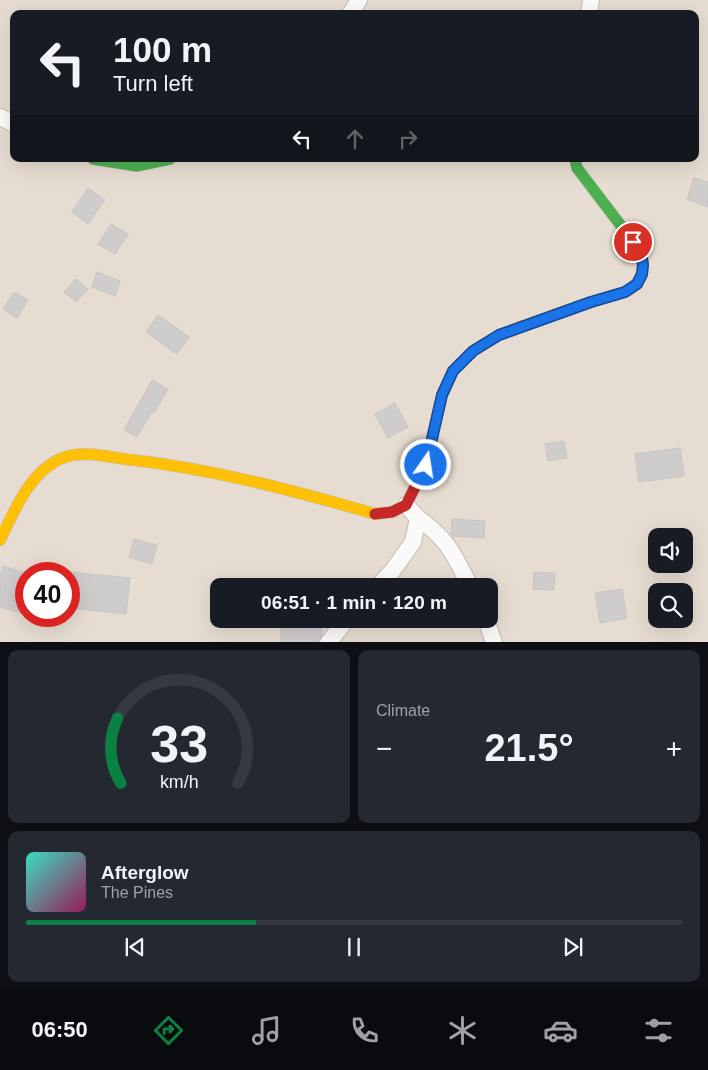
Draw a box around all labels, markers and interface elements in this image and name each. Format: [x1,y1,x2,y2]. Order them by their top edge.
icon: left [30,30,95,95]
text: 100 m [113,30,212,69]
text: Turn left [113,71,193,96]
icon: left [288,125,316,153]
icon: ahead [341,125,369,153]
icon: right [394,125,422,153]
pin [612,221,654,263]
icon: arrive [619,228,647,256]
position arrow [399,438,451,490]
map controls [648,528,693,628]
button: sound [648,528,693,573]
speed limit sign: 40 [15,562,80,627]
button: search [648,583,693,628]
text: 06:51 · 1 min · 120 m [261,592,447,613]
text: Climate [376,702,430,719]
text: 33 [150,715,208,773]
text: 21.5° [484,727,574,769]
text: − [376,733,392,764]
text: + [666,733,682,764]
text: km/h [160,772,198,792]
text: Afterglow [101,862,189,883]
text: The Pines [101,884,173,901]
icon: previous [121,933,149,961]
icon: pause [340,933,368,961]
icon: next [559,933,587,961]
icon: directions [151,1013,186,1048]
icon: music [249,1013,284,1048]
icon: phone [347,1013,382,1048]
icon: climate [445,1013,480,1048]
icon: car [543,1013,578,1048]
icon: filters [641,1013,676,1048]
text: 06:50 [32,1017,88,1042]

